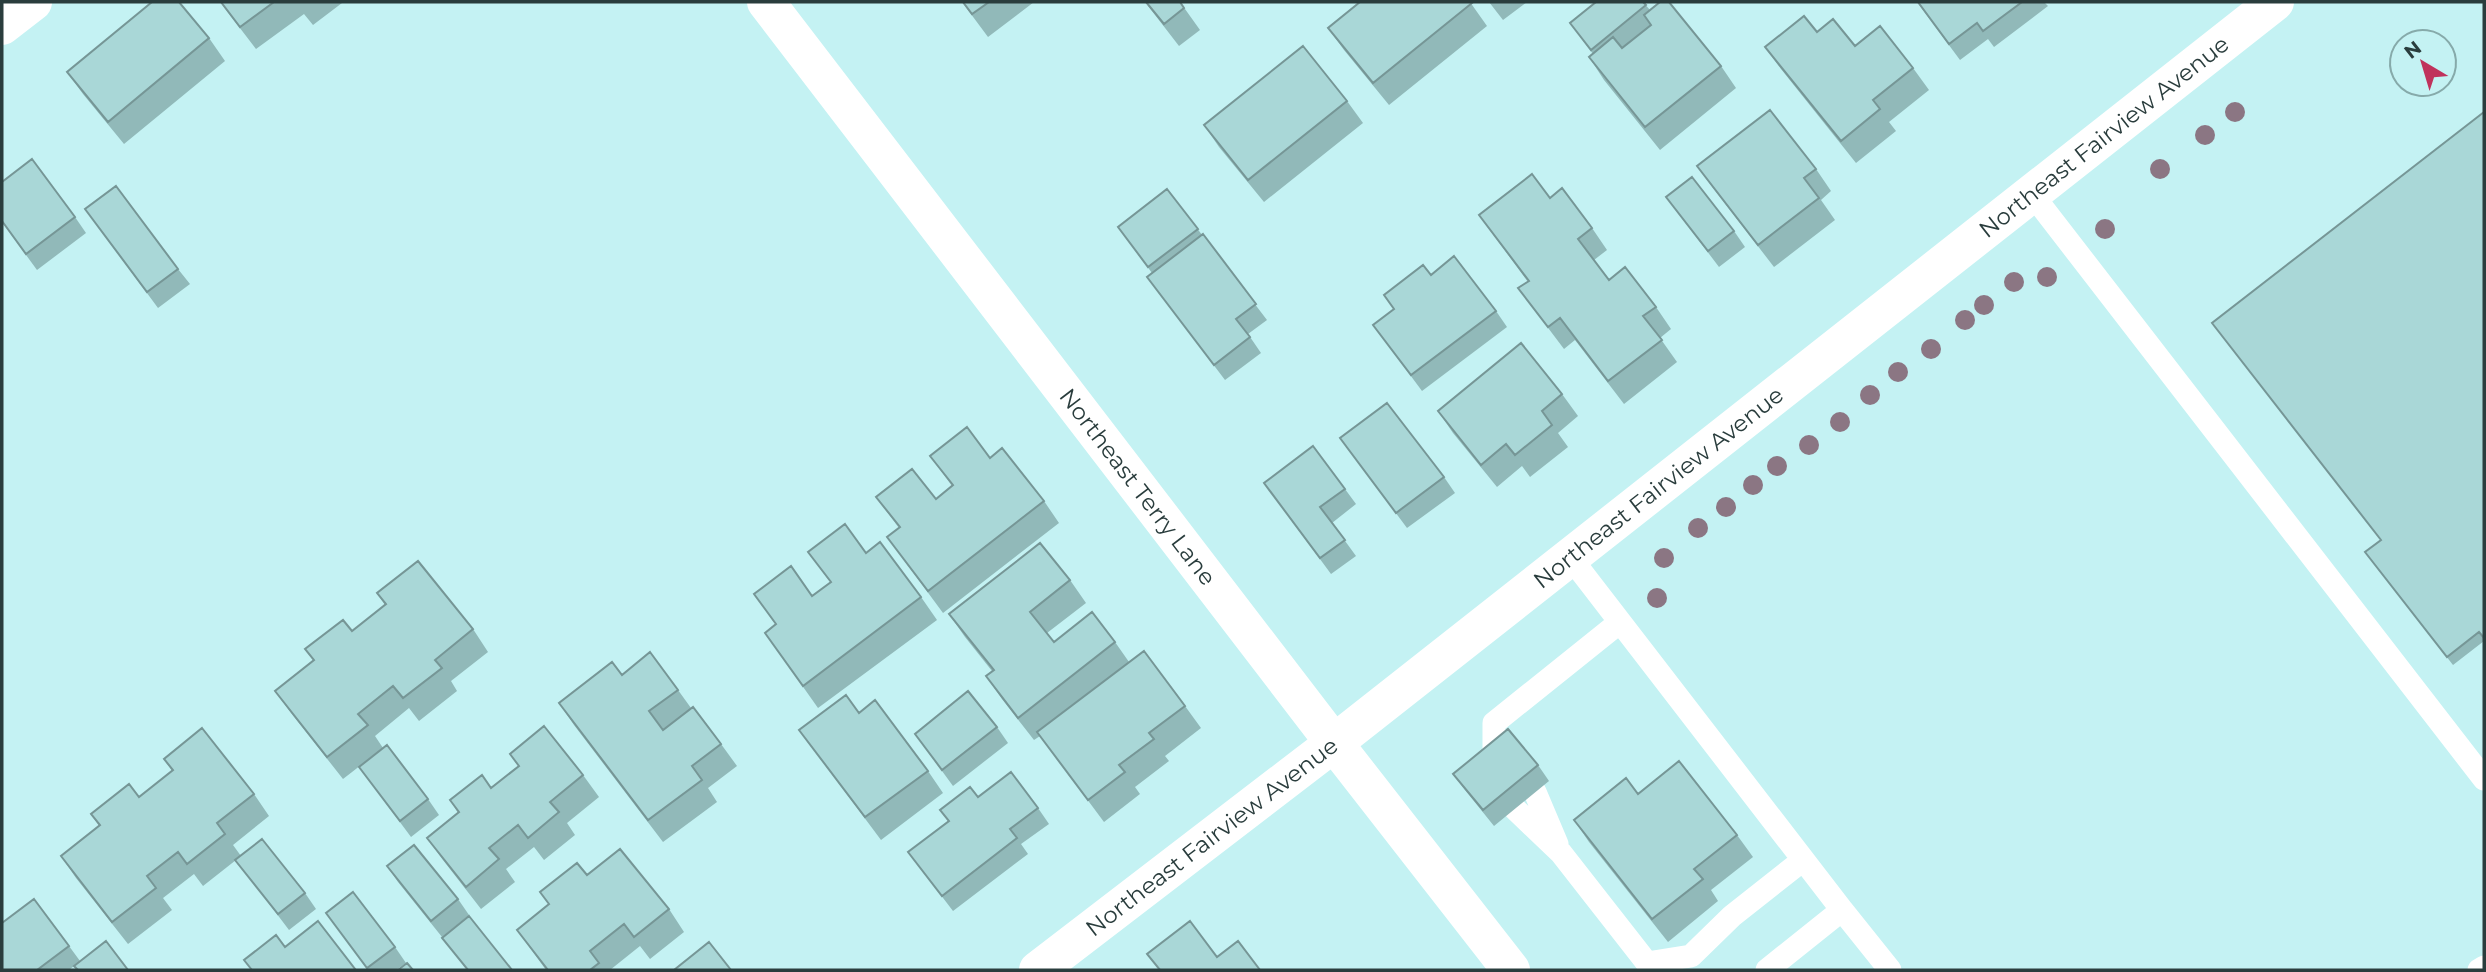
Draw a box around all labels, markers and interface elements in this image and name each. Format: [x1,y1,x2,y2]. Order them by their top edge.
north arrow [2388,28,2458,98]
street label: Northeast Fairview Avenue [1973,30,2234,244]
text: N [2400,36,2426,64]
street label: Northeast Fairview Avenue [1528,381,1789,594]
street label: Northeast Terry Lane [1053,383,1222,591]
street label: Northeast Fairview Avenue [1080,731,1343,942]

